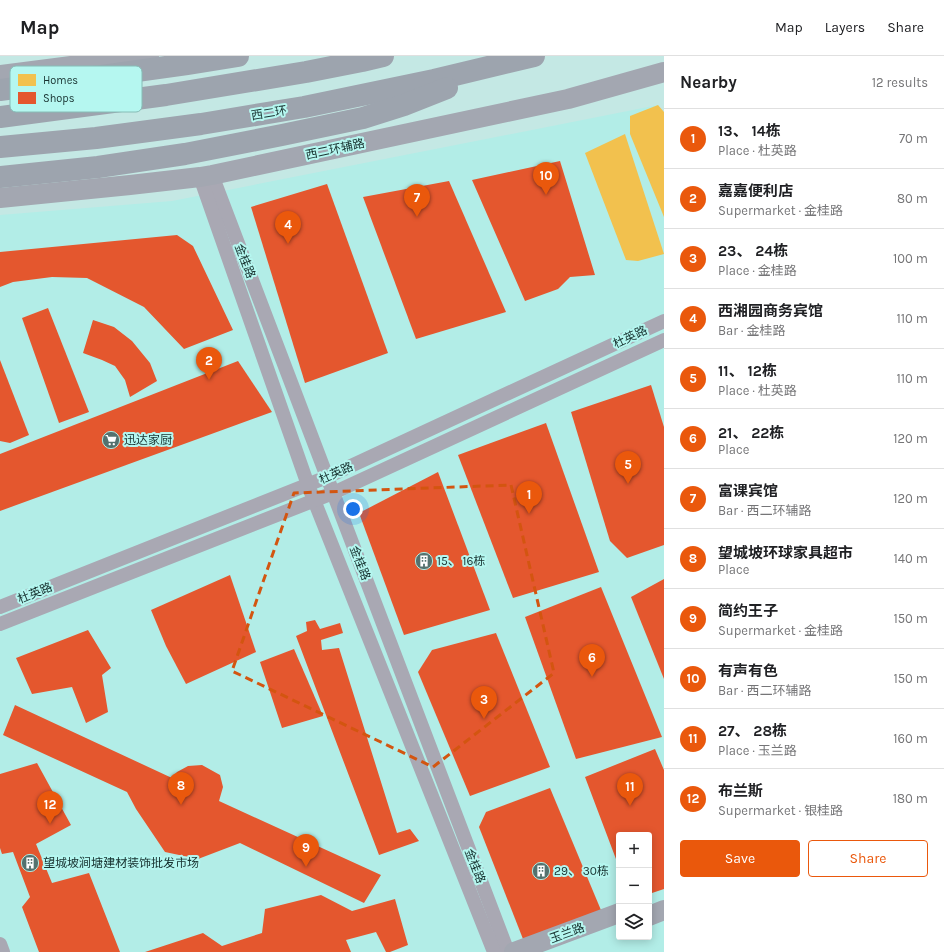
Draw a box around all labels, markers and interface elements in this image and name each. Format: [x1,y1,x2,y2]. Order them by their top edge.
text: Map [20,17,59,39]
text: Map [775,19,803,36]
text: Layers [825,19,865,36]
text: Share [887,19,924,36]
legend [10,66,142,112]
text: Nearby [680,72,737,92]
text: Homes [43,74,78,87]
text: 12 results [872,75,928,90]
text: Shops [43,92,75,105]
street label: 西二环 [250,103,288,123]
text: 13、 14栋 [718,122,781,140]
text: 1 [691,131,695,146]
text: 70 m [899,131,928,146]
street label: 西二环辅路 [304,136,366,162]
text: Place · 杜英路 [718,143,797,158]
pin: 10 [533,162,559,195]
text: 嘉嘉便利店 [718,182,793,200]
pin: 7 [404,184,430,217]
text: 2 [689,191,697,206]
text: 80 m [897,191,928,206]
text: Supermarket · 金桂路 [718,203,843,218]
pin: 4 [275,211,301,244]
street label: 金桂路 [232,242,258,280]
text: 23、 24栋 [718,242,788,260]
text: 3 [689,251,697,266]
text: 100 m [893,251,928,266]
text: Place · 金桂路 [718,263,797,278]
text: 西湘园商务宾馆 [718,302,823,320]
text: 4 [689,311,697,326]
text: 110 m [896,311,928,326]
street label: 杜英路 [611,323,649,351]
text: Bar · 金桂路 [718,323,785,338]
pin: 2 [196,347,222,380]
text: 11、 12栋 [718,362,777,380]
text: 5 [689,371,697,386]
text: 110 m [896,371,928,386]
text: Place · 杜英路 [718,383,797,398]
text: 21、 22栋 [718,424,784,442]
supermarket icon: 迅达家厨 [101,430,121,450]
text: 6 [689,431,697,446]
text: 120 m [893,431,928,446]
place label: 迅达家厨 [124,433,172,447]
text: Place [718,442,749,457]
pin: 5 [615,451,641,484]
street label: 杜英路 [317,459,355,487]
pin: 1 [516,481,542,514]
text: 富课宾馆 [718,482,778,500]
text: 7 [690,491,696,506]
text: 120 m [893,491,928,506]
your location [343,499,363,519]
text: Bar · 西二环辅路 [718,503,811,518]
street label: 金桂路 [347,544,373,582]
text: 望城坡环球家具超市 [718,544,853,562]
building icon: 15、 16栋 [414,551,434,571]
text: 8 [689,551,697,566]
text: 140 m [893,551,928,566]
place label: 15、 16栋 [437,554,485,568]
text: Place [718,562,749,577]
street label: 杜英路 [16,580,54,606]
text: 简约王子 [718,602,778,620]
text: 9 [689,611,697,626]
text: 150 m [893,611,928,626]
text: Supermarket · 金桂路 [718,623,843,638]
pin: 6 [579,644,605,677]
text: 有声有色 [718,662,778,680]
text: 10 [687,671,699,686]
text: 150 m [893,671,928,686]
text: Bar · 西二环辅路 [718,683,811,698]
pin: 3 [471,686,497,719]
text: 27、 28栋 [718,722,787,740]
text: 11 [688,731,698,746]
text: 160 m [893,731,928,746]
text: Place · 玉兰路 [718,743,797,758]
pin: 8 [168,772,194,805]
pin: 11 [617,773,643,806]
text: 布兰斯 [718,782,763,800]
pin: 12 [37,791,63,824]
text: 12 [687,791,699,806]
text: 180 m [893,791,928,806]
text: Supermarket · 银桂路 [718,803,843,818]
map controls [616,832,652,940]
button: + [616,832,652,868]
pin: 9 [293,834,319,867]
button: Save [680,840,800,877]
button: Share [808,840,928,877]
street label: 金桂路 [462,847,488,885]
building icon: 望城坡涧塘建材装饰批发市场 [20,853,40,873]
place label: 望城坡涧塘建材装饰批发市场 [43,856,199,870]
building icon: 29、 30栋 [531,861,551,881]
place label: 29、 30栋 [554,864,609,878]
button: − [616,868,652,904]
button: layers [616,904,652,940]
street label: 玉兰路 [548,920,586,946]

